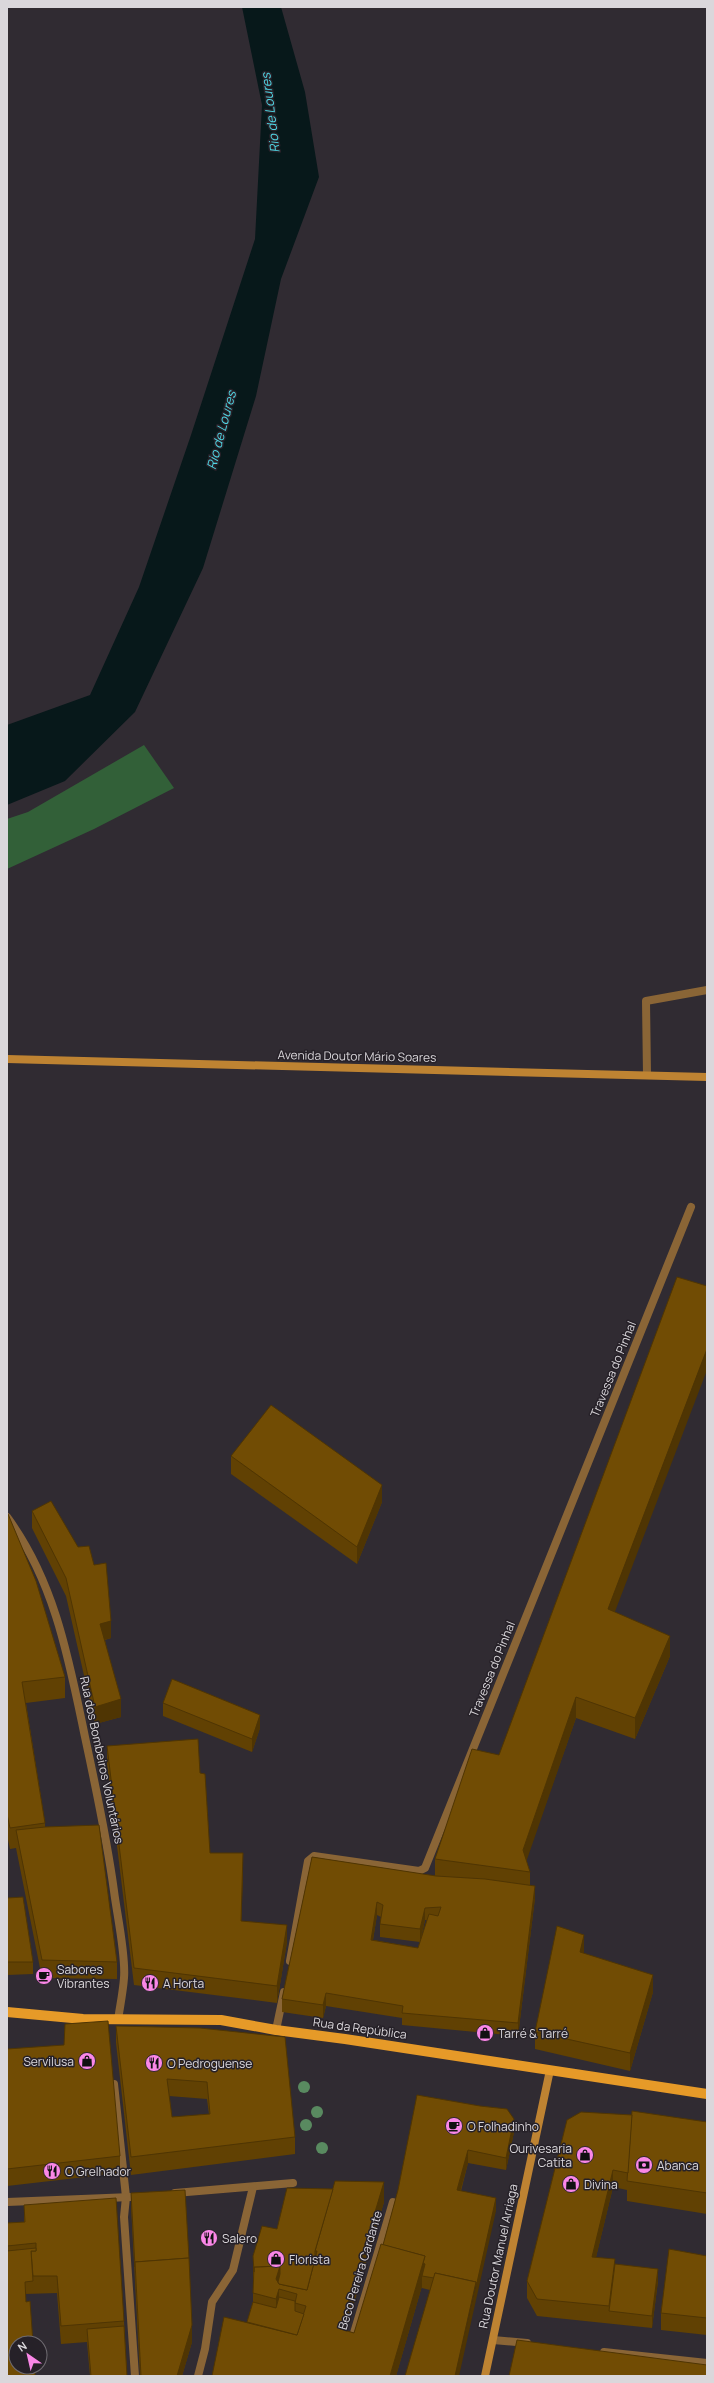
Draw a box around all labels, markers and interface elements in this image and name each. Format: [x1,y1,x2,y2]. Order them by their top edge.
water label: Rio de Loures [256,71,284,154]
water label: Rio de Loures [202,388,240,471]
street label: Avenida Doutor Mário Soares [278,1046,436,1066]
street label: Travessa do Pinhal [586,1319,640,1419]
street label: Travessa do Pinhal [465,1619,519,1719]
street label: Rua dos Bombeiros Voluntários [76,1675,128,1845]
place label: Sabores Vibrantes [57,1961,110,1992]
cafe icon: Sabores Vibrantes [34,1966,54,1986]
restaurant icon: A Horta [140,1973,160,1993]
place label: A Horta [163,1975,204,1992]
street label: Rua da República [312,2013,408,2043]
shop icon: Tarré & Tarré [475,2023,495,2043]
place label: Tarré & Tarré [498,2025,568,2042]
shop icon: Servilusa [77,2051,97,2071]
place label: Servilusa [23,2053,74,2070]
restaurant icon: O Pedroguense [144,2053,164,2073]
place label: O Pedroguense [167,2055,252,2072]
cafe icon: O Folhadinho [444,2116,464,2136]
place label: O Folhadinho [467,2118,539,2135]
place label: Ourivesaria Catita [509,2140,572,2171]
shop icon: Ourivesaria Catita [575,2145,595,2165]
bank icon: Abanca [634,2155,654,2175]
place label: Abanca [657,2157,699,2174]
restaurant icon: O Grelhador [42,2161,62,2181]
place label: O Grelhador [65,2163,132,2180]
shop icon: Divina [561,2174,581,2194]
place label: Divina [584,2176,618,2193]
street label: Rua Doutor Manuel Arriaga [474,2182,522,2330]
street label: Beco Pereira Cardante [334,2208,386,2332]
restaurant icon: Salero [199,2228,219,2248]
place label: Salero [222,2230,257,2247]
shop icon: Florista [266,2249,286,2269]
place label: Florista [289,2251,330,2268]
north arrow [8,2335,48,2375]
text: N [15,2338,30,2355]

